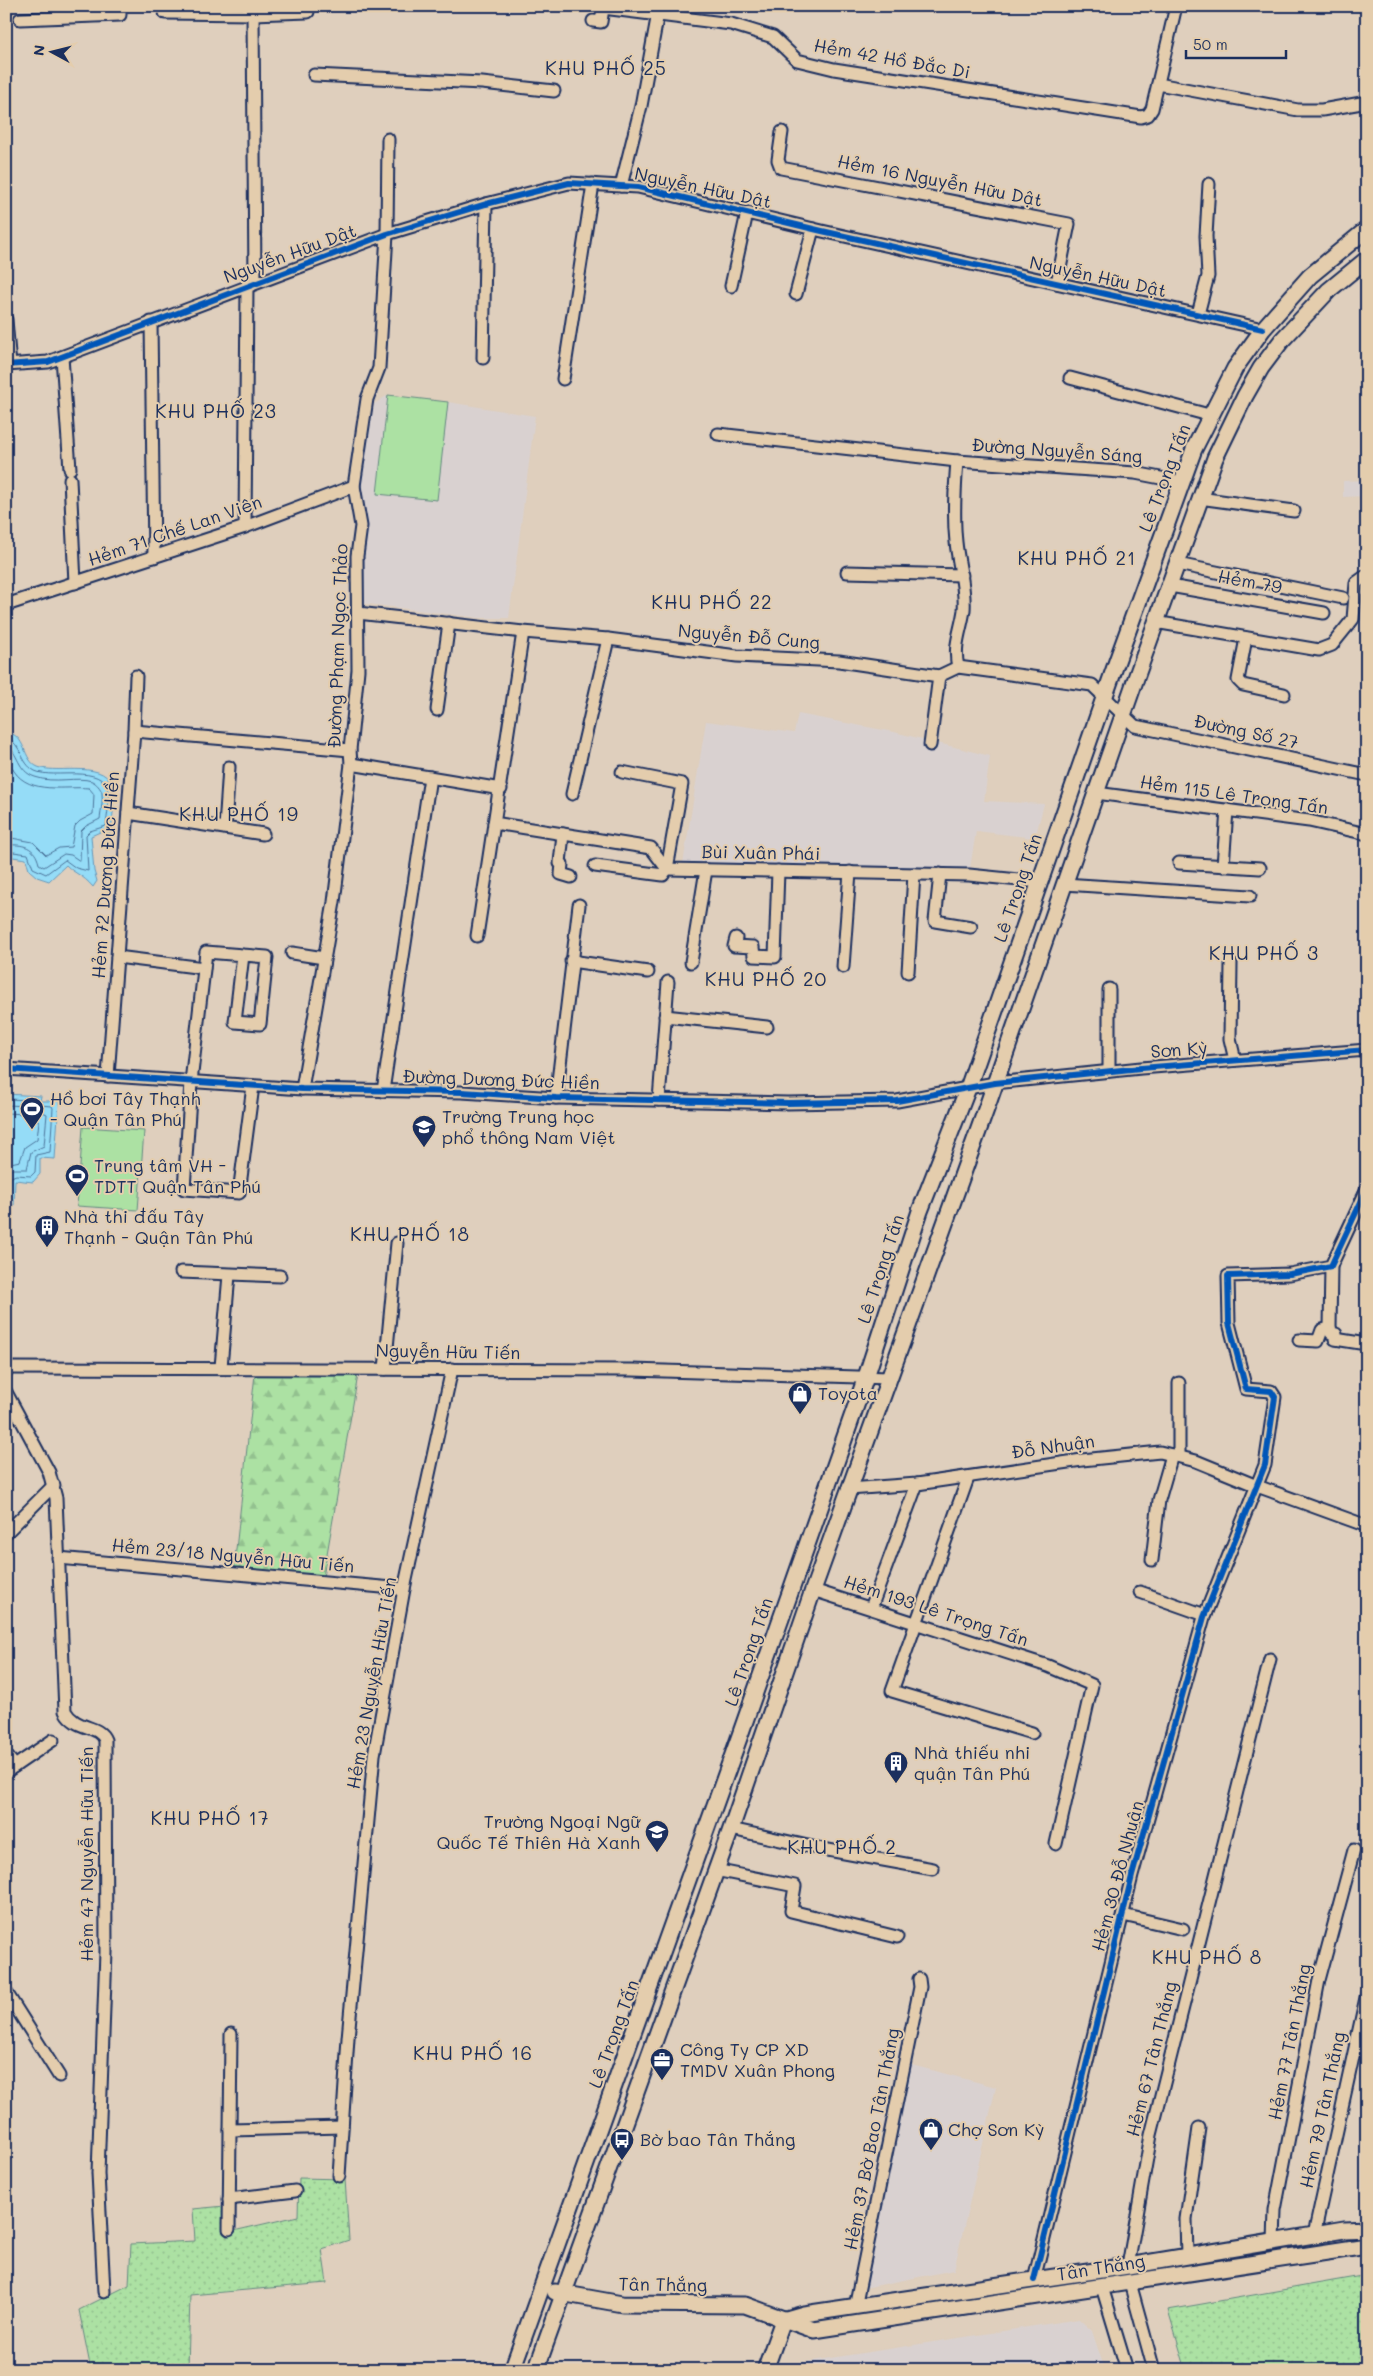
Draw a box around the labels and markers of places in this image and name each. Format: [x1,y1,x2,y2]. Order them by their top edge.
place label: Hồ bơi Tây Thạnh - Quận Tân Phú [50,1086,201,1131]
sports icon: Hồ bơi Tây Thạnh - Quận Tân Phú [19,1096,45,1130]
place label: Trường Trung học phổ thông Nam Việt [442,1104,615,1149]
school or university icon: Trường Trung học phổ thông Nam Việt [411,1114,437,1148]
place label: Trung tâm VH - TDTT Quận Tân Phú [94,1153,261,1198]
sports icon: Trung tâm VH - TDTT Quận Tân Phú [64,1163,90,1197]
place label: Nhà thi đấu Tây Thạnh - Quận Tân Phú [64,1204,253,1249]
building icon: Nhà thi đấu Tây Thạnh - Quận Tân Phú [34,1214,60,1248]
shop icon: Toyota [787,1381,813,1415]
place label: Toyota [818,1381,878,1405]
place label: Nhà thiếu nhi quận Tân Phú [914,1740,1030,1785]
building icon: Nhà thiếu nhi quận Tân Phú [883,1750,909,1784]
place label: Trường Ngoại Ngữ Quốc Tế Thiên Hà Xanh [436,1809,641,1854]
school or university icon: Trường Ngoại Ngữ Quốc Tế Thiên Hà Xanh [644,1819,670,1853]
place label: Công Ty CP XD TMDV Xuân Phong [680,2037,835,2082]
office icon: Công Ty CP XD TMDV Xuân Phong [649,2047,675,2081]
shop icon: Chợ Sơn Kỳ [918,2117,944,2151]
place label: Chợ Sơn Kỳ [948,2117,1044,2141]
bus stop icon: Bờ bao Tân Thắng [609,2127,635,2161]
place label: Bờ bao Tân Thắng [640,2127,796,2151]

